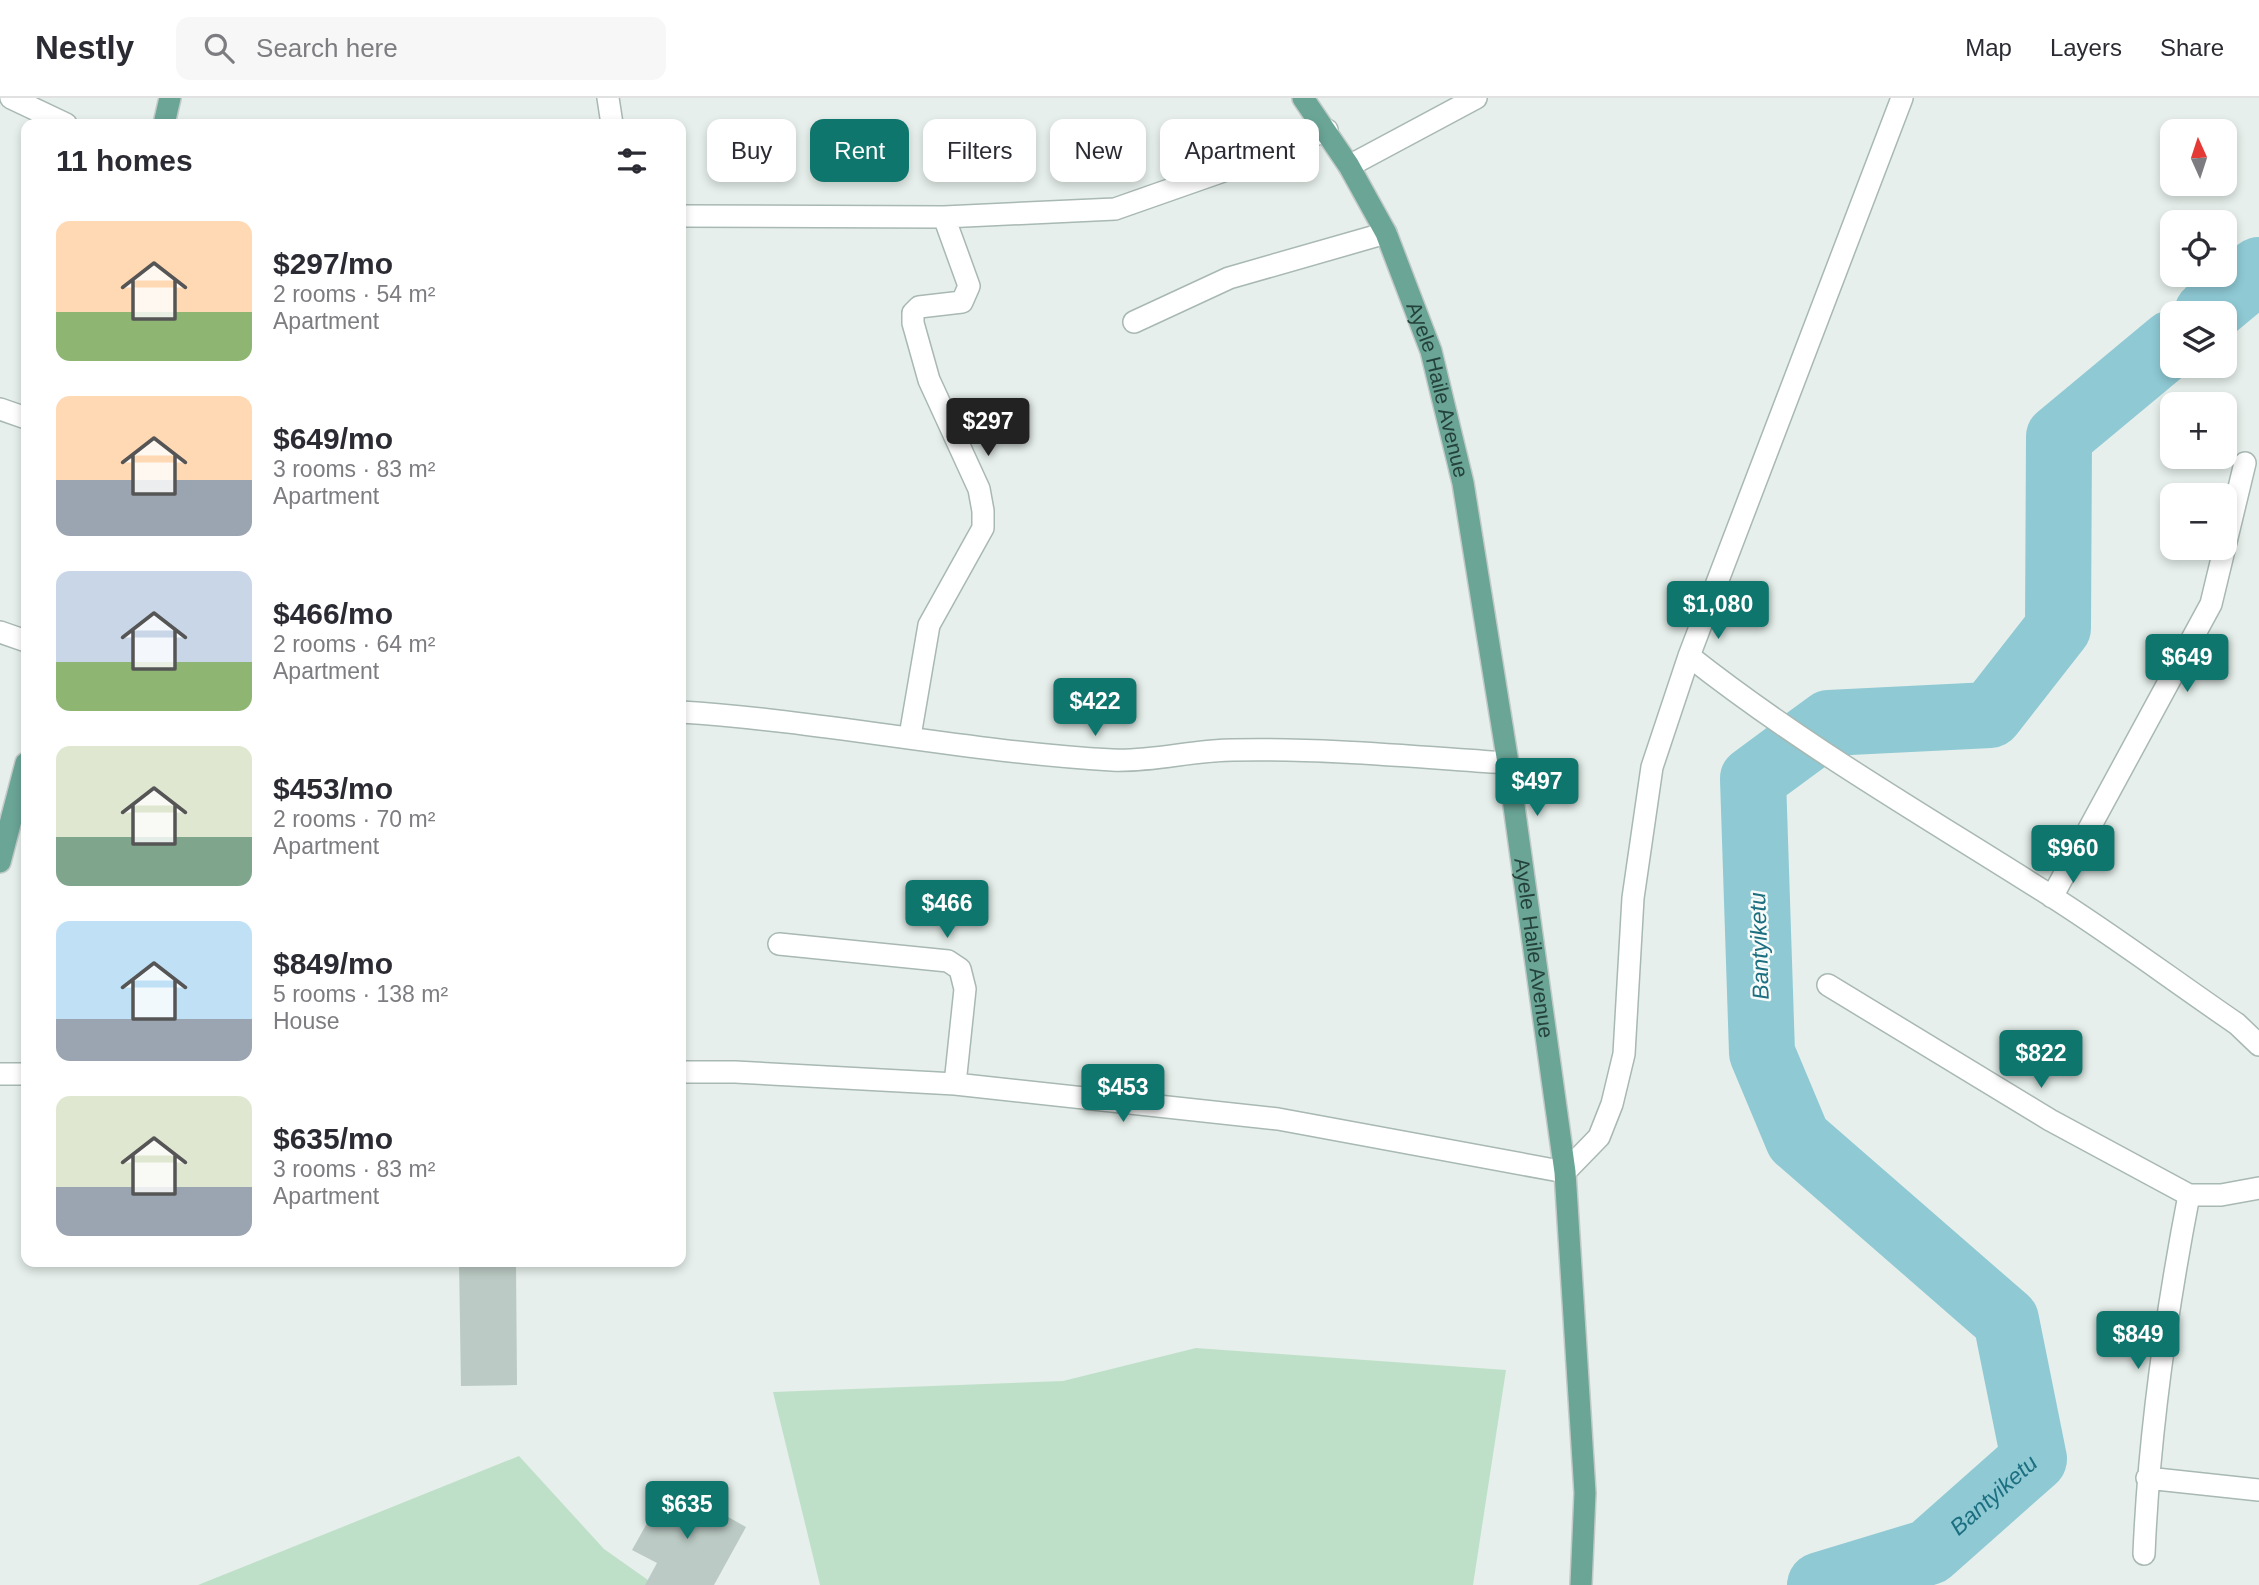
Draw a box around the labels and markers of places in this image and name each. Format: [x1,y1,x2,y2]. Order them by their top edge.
pin: $297 [947,398,1029,458]
pin: $1,080 [1661,582,1775,641]
pin: $649 [2146,634,2228,694]
pin: $422 [1054,678,1136,738]
pin: $497 [1496,758,1578,818]
pin: $960 [2032,826,2114,885]
pin: $466 [906,880,988,940]
pin: $822 [2000,1030,2082,1090]
pin: $453 [1082,1065,1164,1124]
pin: $849 [2097,1312,2179,1371]
pin: $635 [646,1482,728,1541]

